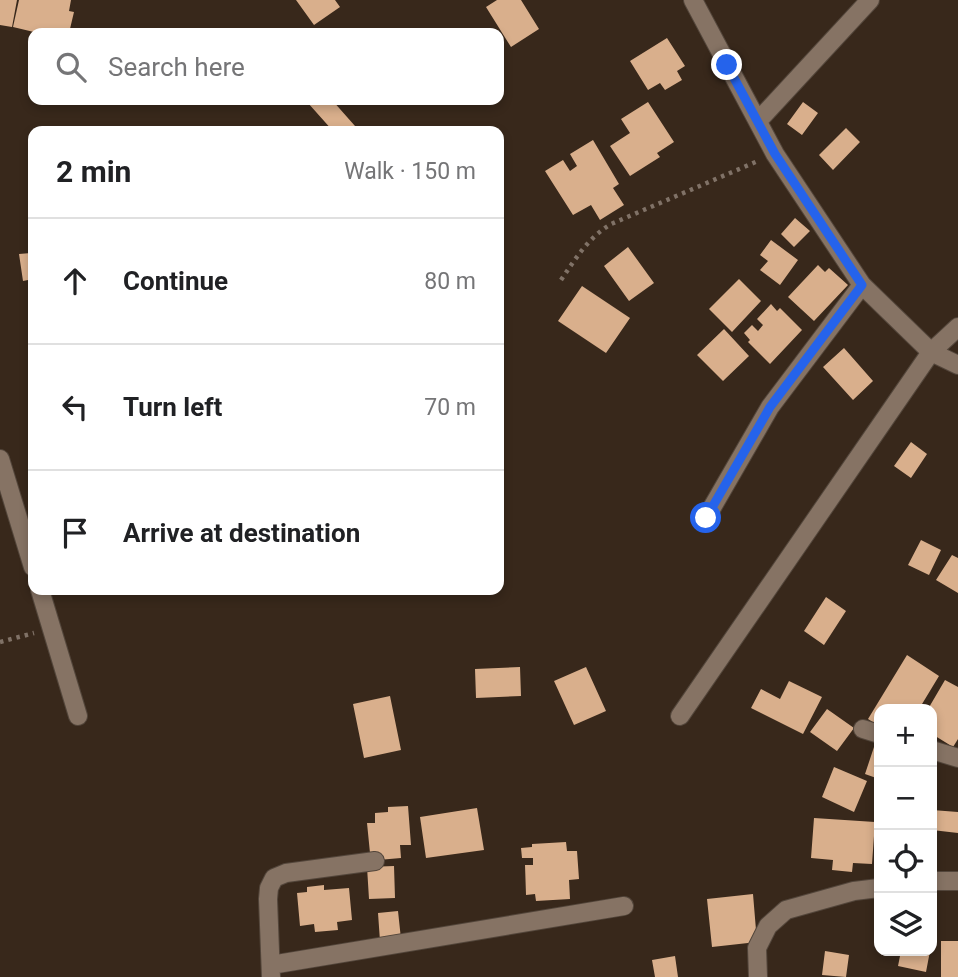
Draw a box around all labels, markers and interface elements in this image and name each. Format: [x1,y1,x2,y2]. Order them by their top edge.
search box [28,28,504,105]
icon: search [52,48,90,86]
route end [711,49,742,80]
text: Search here [108,52,245,82]
text: 2 min [56,154,131,189]
text: Walk · 150 m [344,158,476,185]
icon: ahead [56,262,94,300]
text: Continue [123,266,228,296]
text: 80 m [424,268,476,295]
icon: left [56,388,94,426]
text: Turn left [123,392,222,422]
text: 70 m [424,394,476,421]
route start [690,502,721,533]
icon: arrive [56,514,94,552]
text: Arrive at destination [123,518,360,548]
map controls [874,704,937,956]
button: + [874,704,937,767]
button: − [874,767,937,830]
button: locate [874,830,937,893]
button: layers [874,893,937,956]

